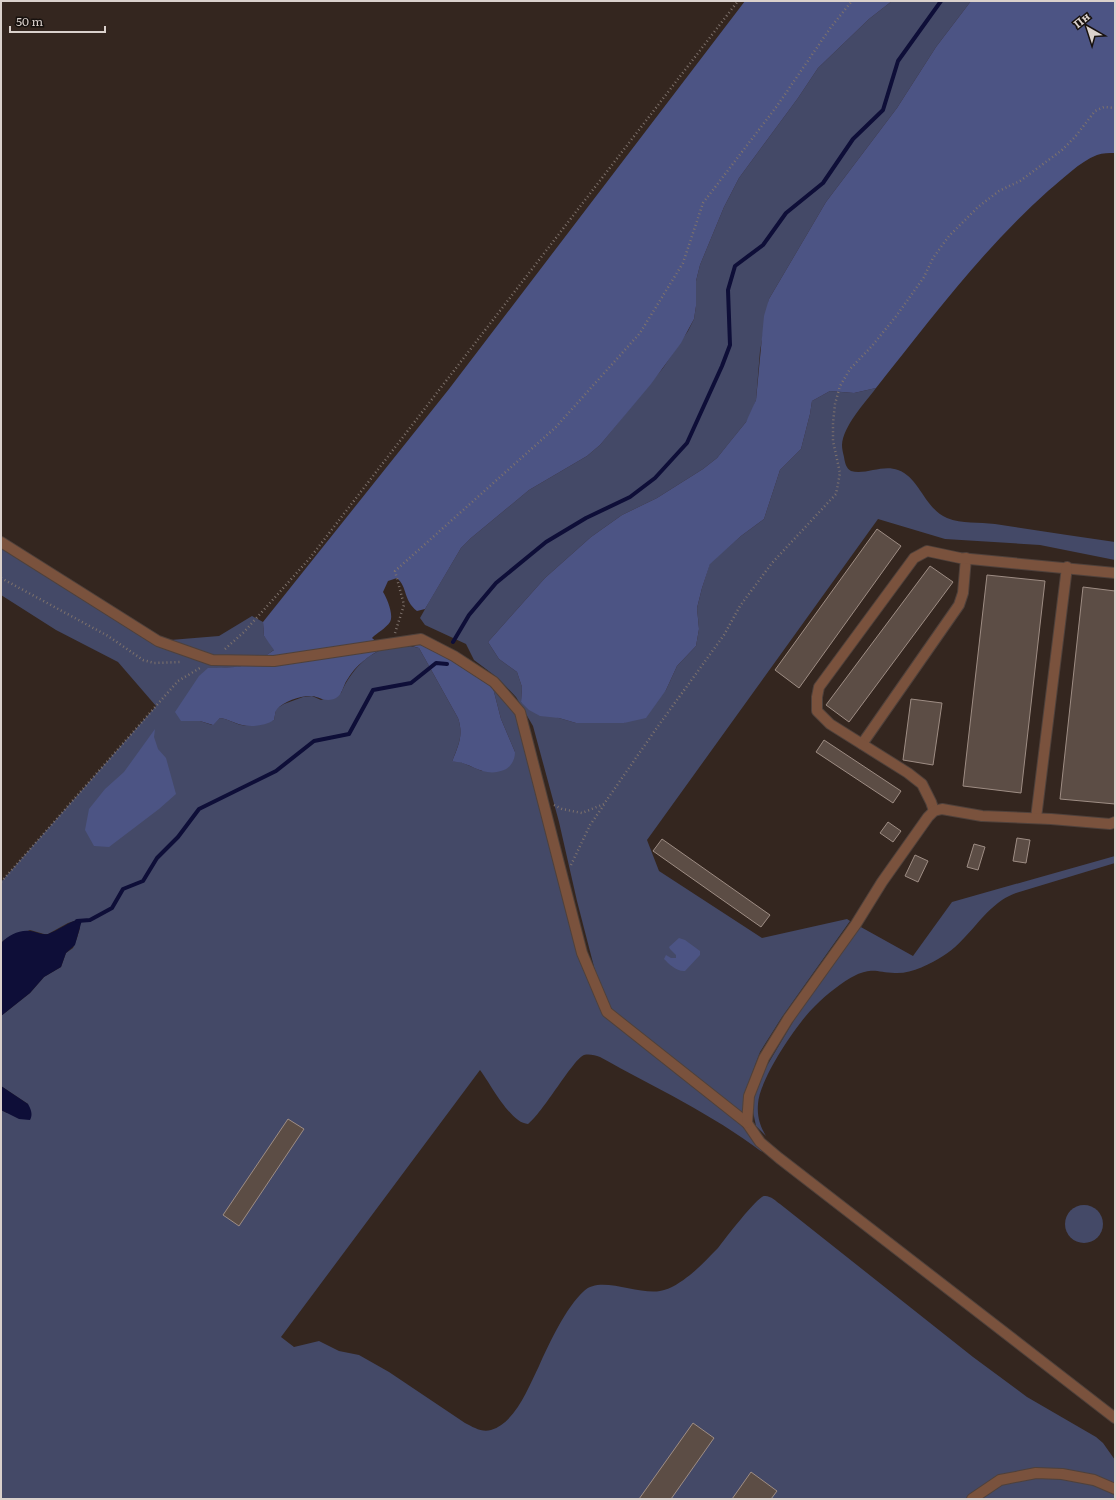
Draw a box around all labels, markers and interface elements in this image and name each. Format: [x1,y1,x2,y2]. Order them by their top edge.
scale bar [10,8,105,34]
north arrow [1068,8,1108,48]
text: Пн [1069,8,1093,31]
text: 50 m [16,12,43,30]

